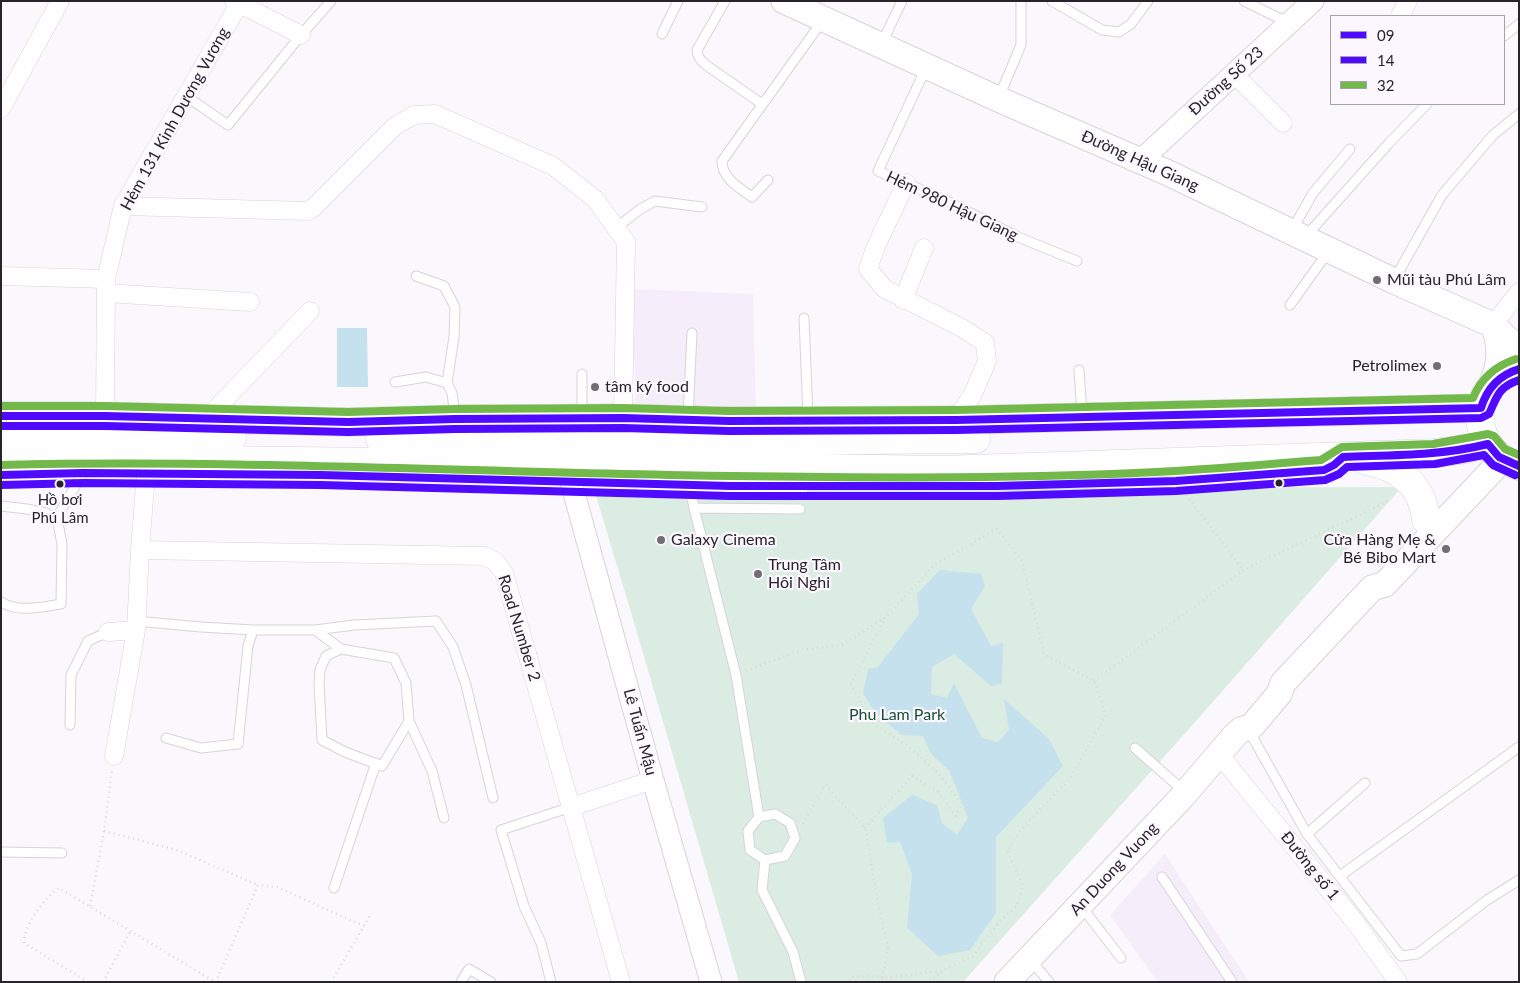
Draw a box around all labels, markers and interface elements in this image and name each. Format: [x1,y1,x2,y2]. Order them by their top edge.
legend [1330,15,1505,105]
street label: Hẻm 131 Kinh Dương Vương [117,24,233,214]
text: 09 [1377,26,1394,44]
street label: Đường Số 23 [1185,43,1267,119]
text: 14 [1377,51,1394,69]
text: 32 [1377,76,1394,94]
street label: Đường Hậu Giang [1078,126,1202,196]
street label: Hẻm 980 Hậu Giang [883,167,1021,245]
place label: Mũi tàu Phú Lâm [1387,270,1506,290]
marker: Mũi tàu Phú Lâm [1371,274,1383,286]
place label: Petrolimex [1352,356,1427,376]
marker: Petrolimex [1431,360,1443,372]
place label: tâm ký food [605,377,689,397]
marker: tâm ký food [589,381,601,393]
unlabelled marker [1274,478,1284,488]
marker: Hồ bơi Phú Lâm [55,479,65,489]
place label: Hồ bơi Phú Lâm [31,491,89,526]
place label: Galaxy Cinema [671,530,776,550]
place label: Cửa Hàng Mẹ & Bé Bibo Mart [1323,530,1436,568]
marker: Galaxy Cinema [655,534,667,546]
marker: Cửa Hàng Mẹ & Bé Bibo Mart [1440,543,1452,555]
place label: Trung Tâm Hôi Nghi [768,555,841,593]
marker: Trung Tâm Hôi Nghi [752,568,764,580]
street label: Road Number 2 [494,572,544,684]
street label: Lê Tuấn Mậu [619,686,661,778]
park label: Phu Lam Park [849,705,945,725]
street label: An Duong Vuong [1066,818,1162,920]
street label: Đường số 1 [1277,828,1343,904]

